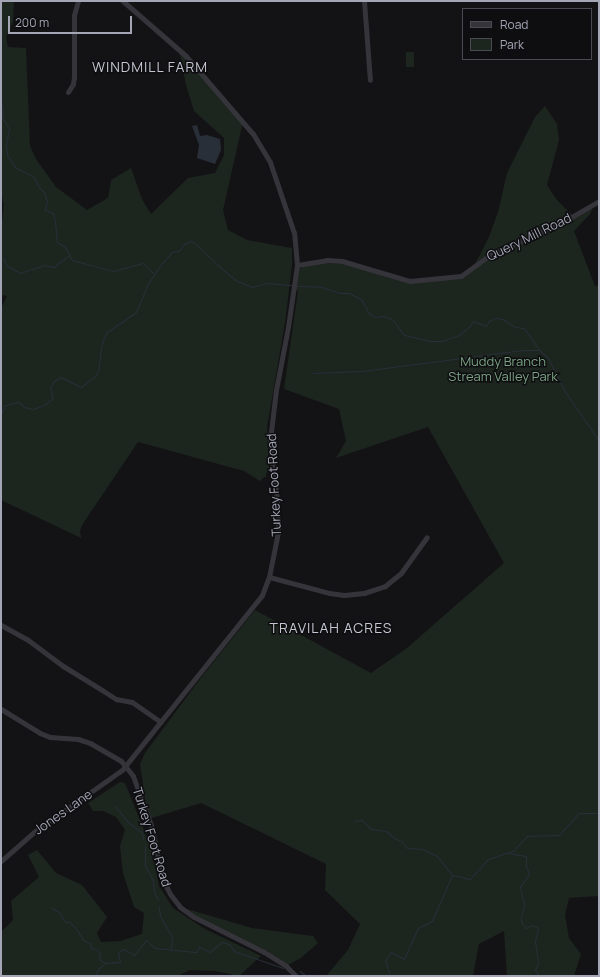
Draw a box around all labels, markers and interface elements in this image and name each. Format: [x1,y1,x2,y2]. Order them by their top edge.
scale bar [10,8,134,34]
legend [462,8,592,60]
text: 200 m [15,14,49,31]
text: Road [500,16,528,33]
text: Park [500,36,524,53]
district label: WINDMILL FARM [92,59,208,75]
street label: Query Mill Road [484,210,574,264]
park label: Muddy Branch Stream Valley Park [448,354,558,385]
street label: Turkey Foot Road [264,433,284,537]
district label: TRAVILAH ACRES [270,620,392,636]
street label: Turkey Foot Road [129,785,175,889]
street label: Jones Lane [31,786,95,838]

